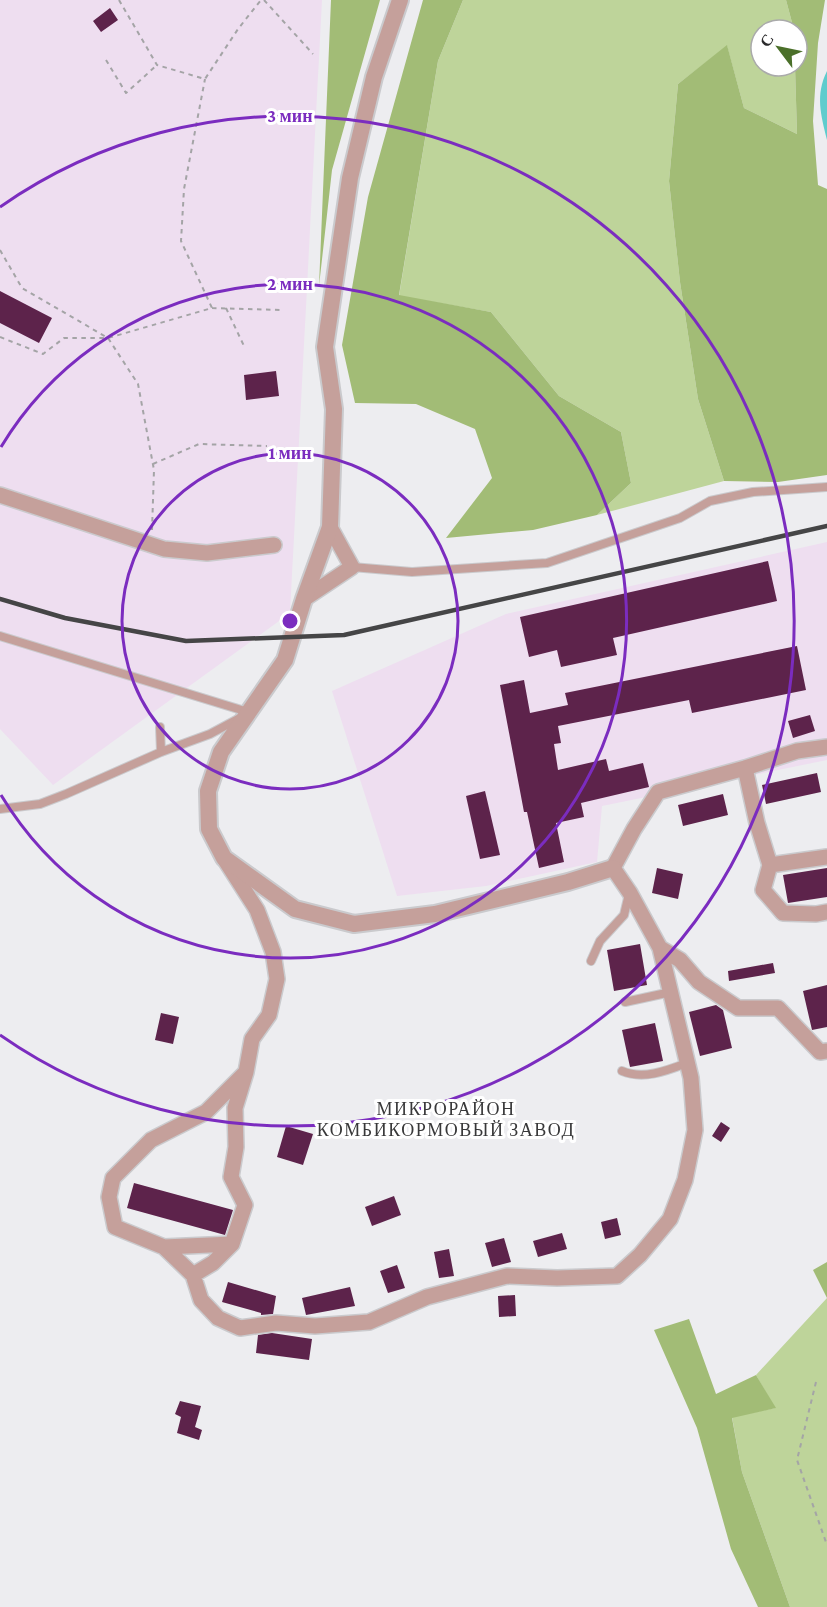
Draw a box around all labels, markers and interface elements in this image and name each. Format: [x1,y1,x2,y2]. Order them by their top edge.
north arrow [749,18,809,78]
text: С [756,31,777,50]
text: 3 мин [267,106,313,126]
text: 2 мин [267,274,313,294]
text: 1 мин [268,443,312,463]
centre of rings [280,611,300,631]
district label: МИКРОРАЙОН КОМБИКОРМОВЫЙ ЗАВОД [317,1099,575,1140]

